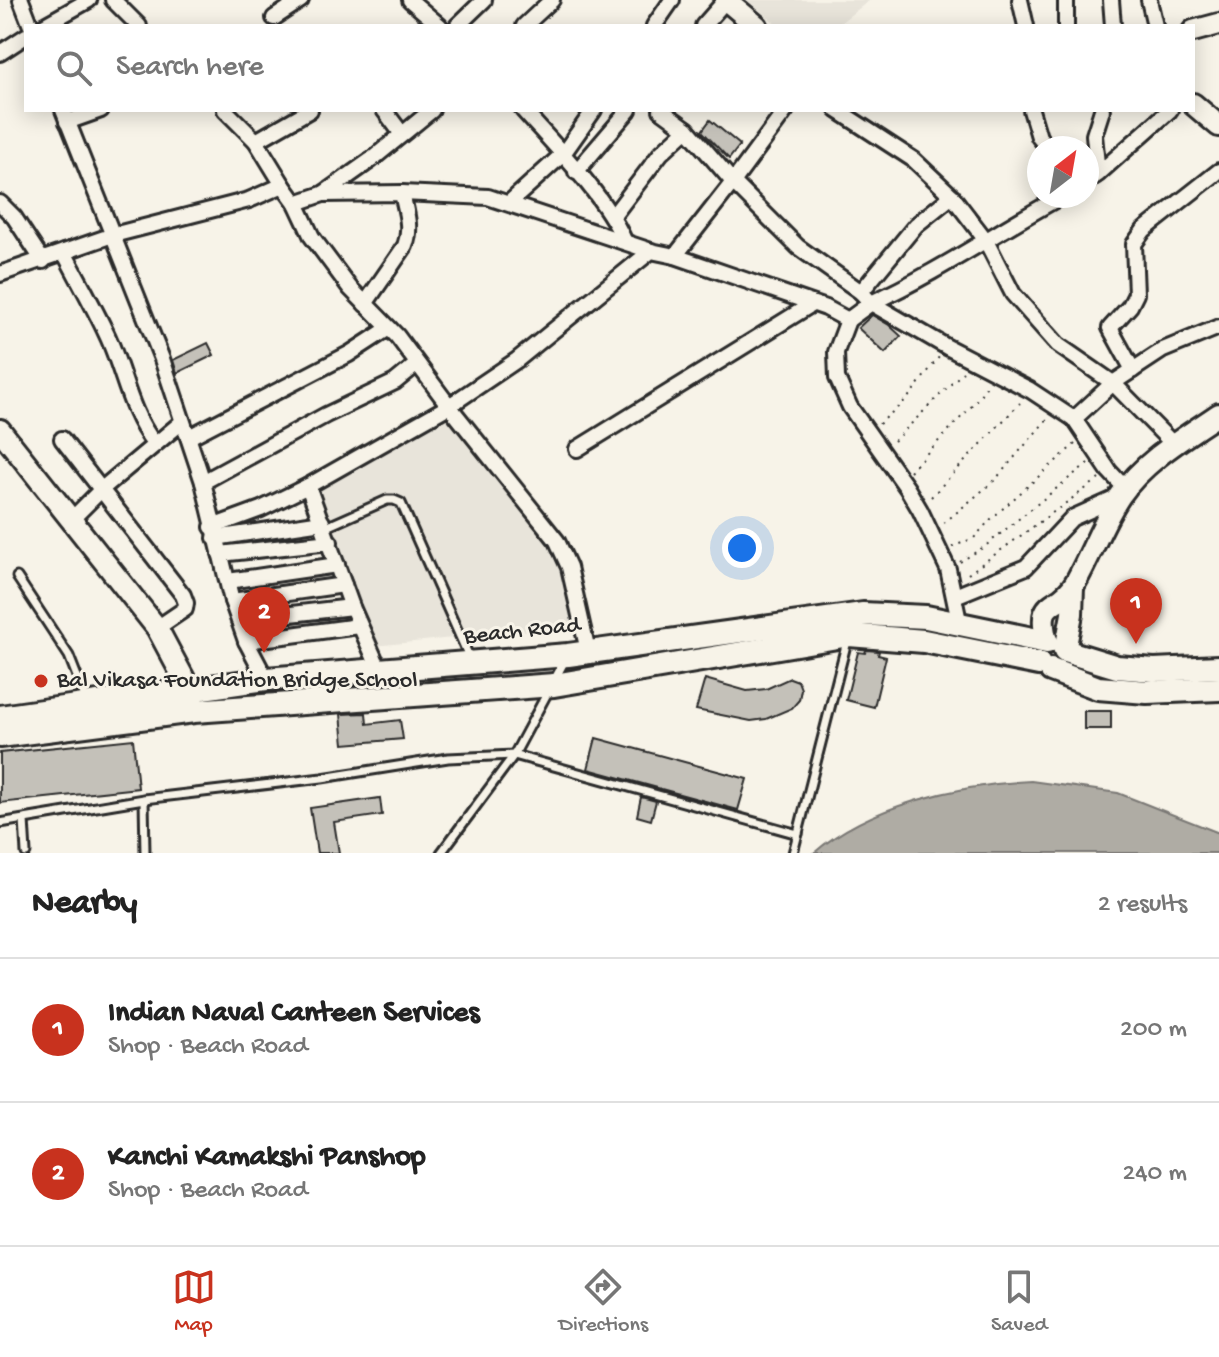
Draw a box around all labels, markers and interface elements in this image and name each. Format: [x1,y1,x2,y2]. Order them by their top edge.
search box [24,24,1195,112]
icon: search [52,46,96,90]
text: Search here [116,51,264,86]
north arrow [1027,136,1099,208]
your location [722,528,762,568]
pin: 1 [1110,578,1162,644]
pin: 2 [238,587,290,653]
street label: Beach Road [461,611,584,653]
place label: Bal Vikasa Foundation Bridge School [56,667,417,696]
marker: Bal Vikasa Foundation Bridge School [32,672,50,690]
text: Nearby [32,885,137,925]
text: 2 results [1098,890,1187,921]
text: Indian Naval Canteen Services [108,997,480,1032]
text: 1 [53,1015,63,1046]
text: 200 m [1120,1015,1187,1046]
text: Shop · Beach Road [108,1032,308,1063]
text: Kanchi Kamakshi Panshop [108,1141,426,1176]
text: 2 [52,1159,64,1190]
text: 240 m [1123,1159,1187,1190]
text: Shop · Beach Road [108,1176,308,1207]
tab: Map [172,1265,216,1339]
tab: Directions [559,1265,648,1339]
tab: Saved [991,1265,1047,1339]

